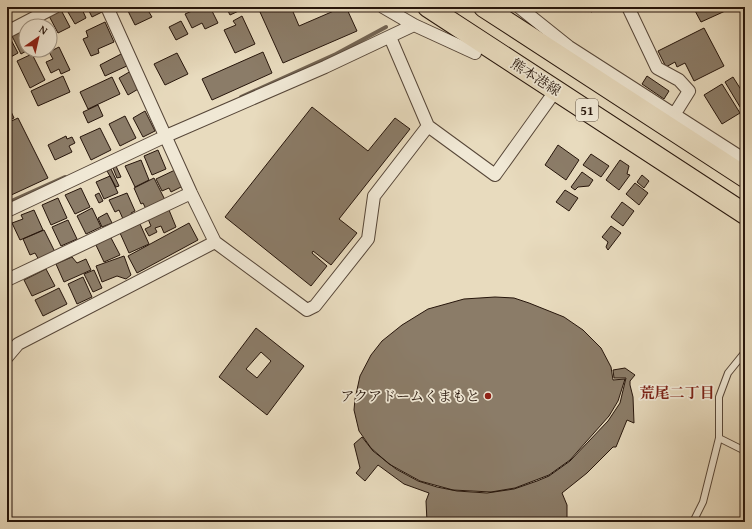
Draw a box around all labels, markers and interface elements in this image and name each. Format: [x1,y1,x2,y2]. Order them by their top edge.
north arrow [18,18,58,58]
text: N [36,21,52,39]
street label: 熊本港線 [507,53,565,101]
road number: 51 [576,99,598,121]
district label: 荒尾二丁目 [639,382,715,403]
place label: アクアドームくまもと [340,386,480,406]
marker: アクアドームくまもと [483,391,493,401]

